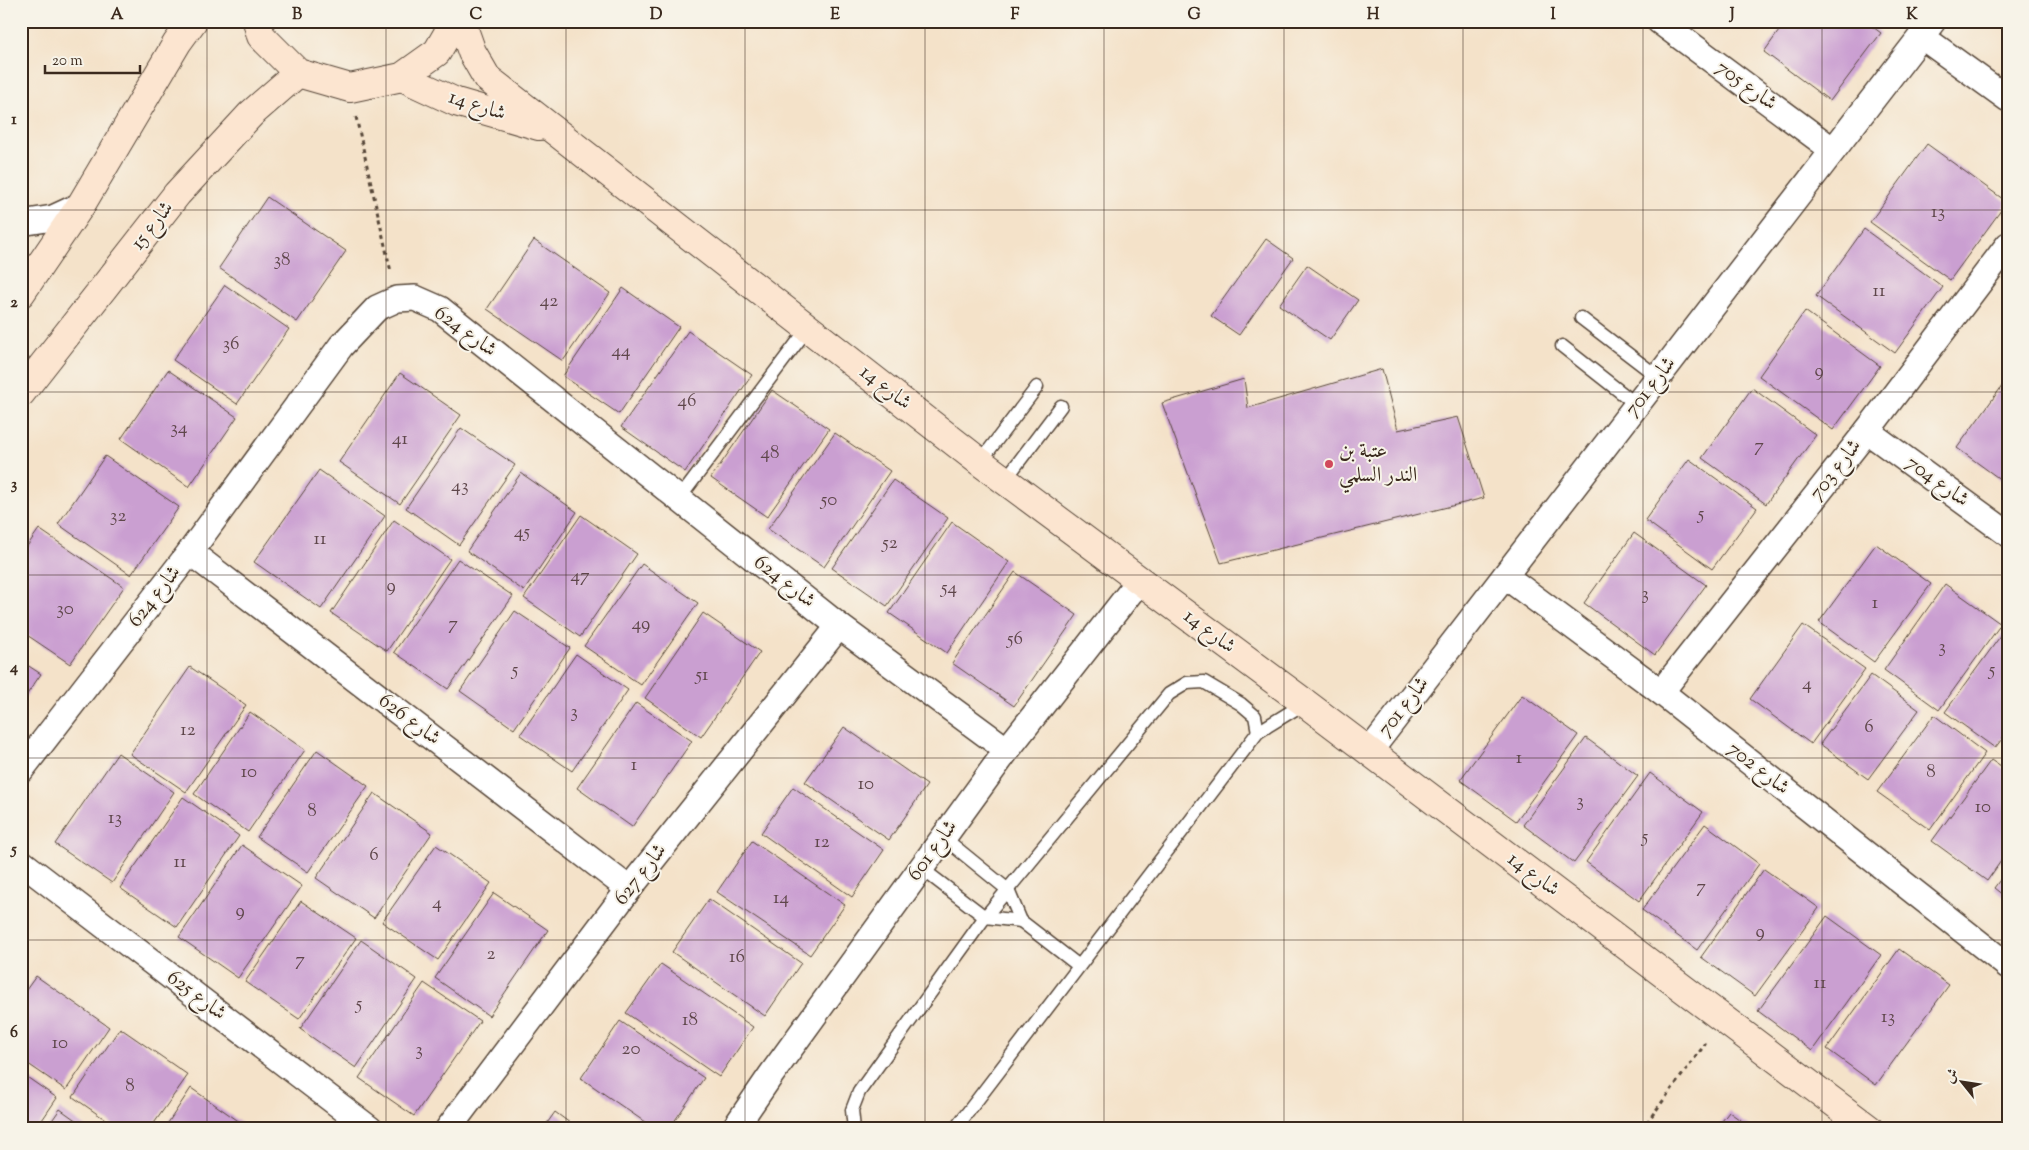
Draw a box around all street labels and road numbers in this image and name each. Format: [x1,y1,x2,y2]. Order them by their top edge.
street label: شارع 705 [1709,53,1783,119]
street label: شارع 14 [444,83,510,130]
street label: شارع 15 [124,195,183,258]
street label: شارع 624 [427,299,503,366]
street label: شارع 701 [1618,351,1685,424]
street label: شارع 14 [852,358,917,419]
street label: شارع 703 [1802,433,1870,508]
street label: شارع 704 [1899,449,1975,516]
street label: شارع 624 [746,548,821,617]
street label: شارع 624 [121,560,190,635]
street label: شارع 14 [1176,602,1241,662]
street label: شارع 701 [1371,671,1438,744]
street label: شارع 626 [371,687,447,754]
street label: شارع 702 [1720,735,1796,804]
street label: شارع 601 [900,814,966,888]
street label: شارع 627 [607,838,676,913]
street label: شارع 14 [1500,845,1565,905]
street label: شارع 625 [159,964,232,1029]

